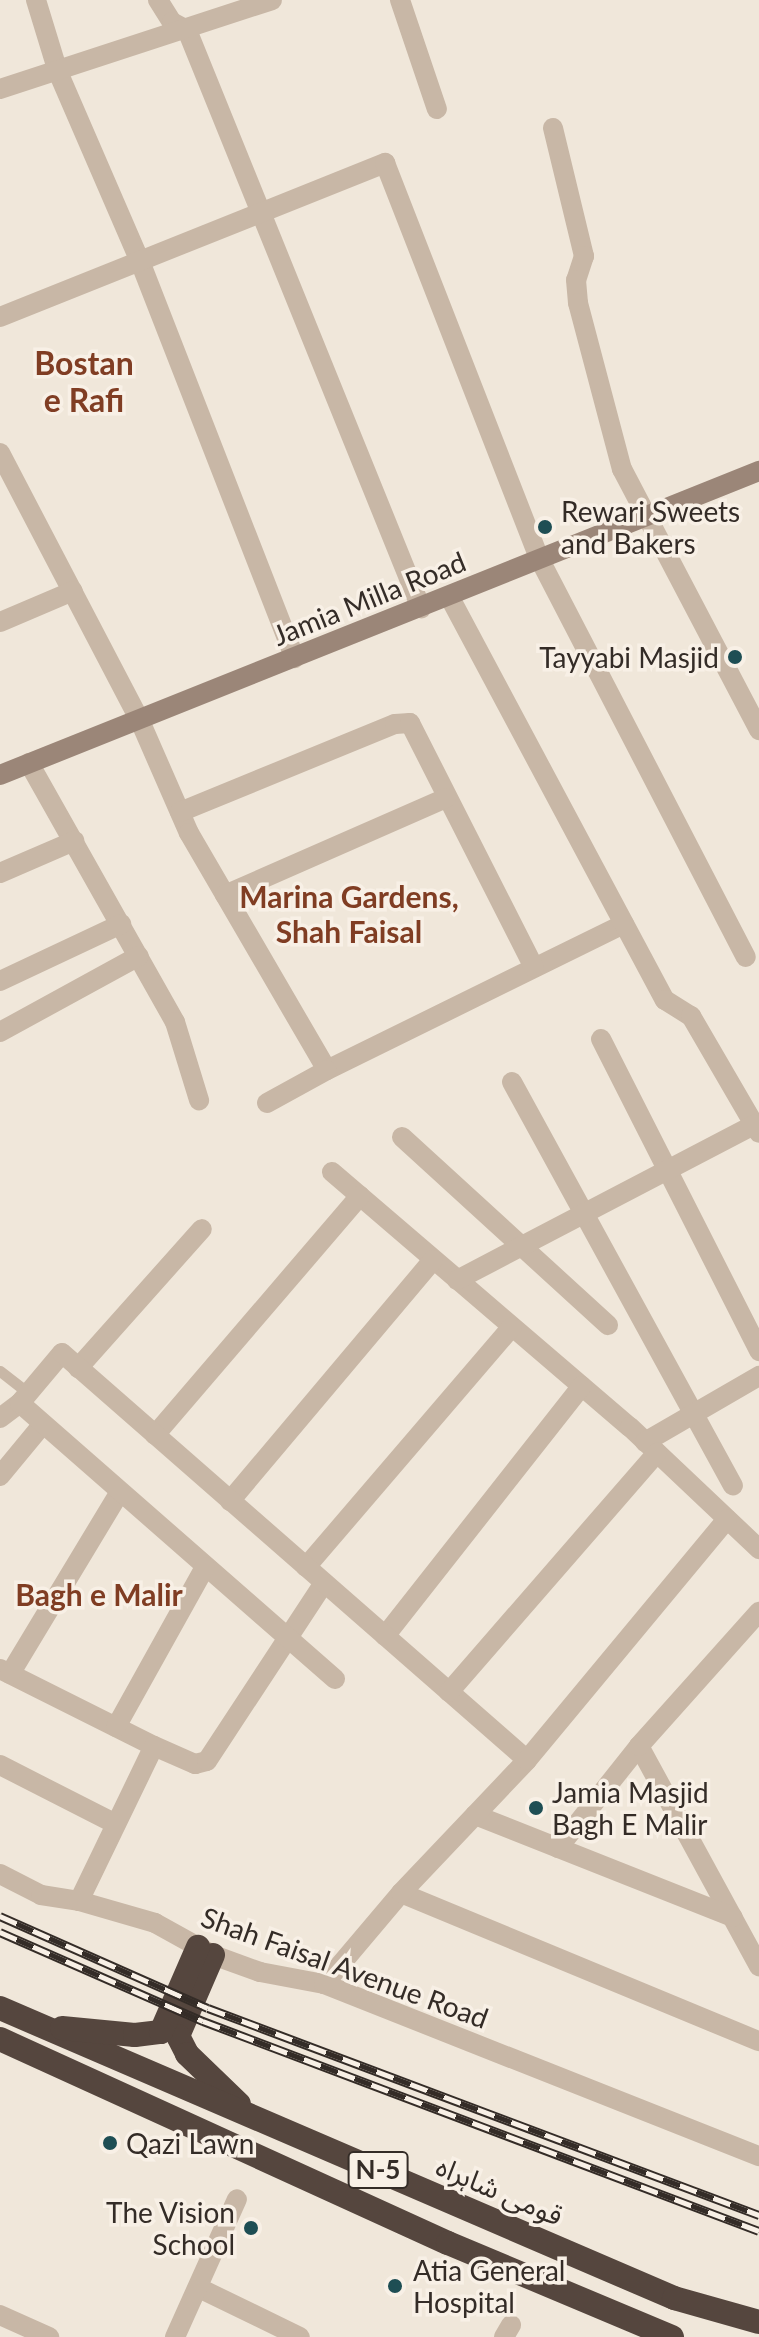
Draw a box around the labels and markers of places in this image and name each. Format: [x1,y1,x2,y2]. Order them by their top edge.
place label: Rewari Sweets and Bakers [561,494,740,560]
marker: Rewari Sweets and Bakers [536,518,554,536]
place label: Tayyabi Masjid [539,640,719,674]
marker: Tayyabi Masjid [726,648,744,666]
place label: Jamia Masjid Bagh E Malir [552,1775,709,1841]
marker: Jamia Masjid Bagh E Malir [527,1799,545,1817]
place label: Qazi Lawn [126,2126,254,2160]
marker: Qazi Lawn [101,2134,119,2152]
place label: The Vision School [105,2195,235,2261]
marker: The Vision School [242,2219,260,2237]
place label: Atia General Hospital [413,2253,565,2319]
marker: Atia General Hospital [384,2275,406,2297]

